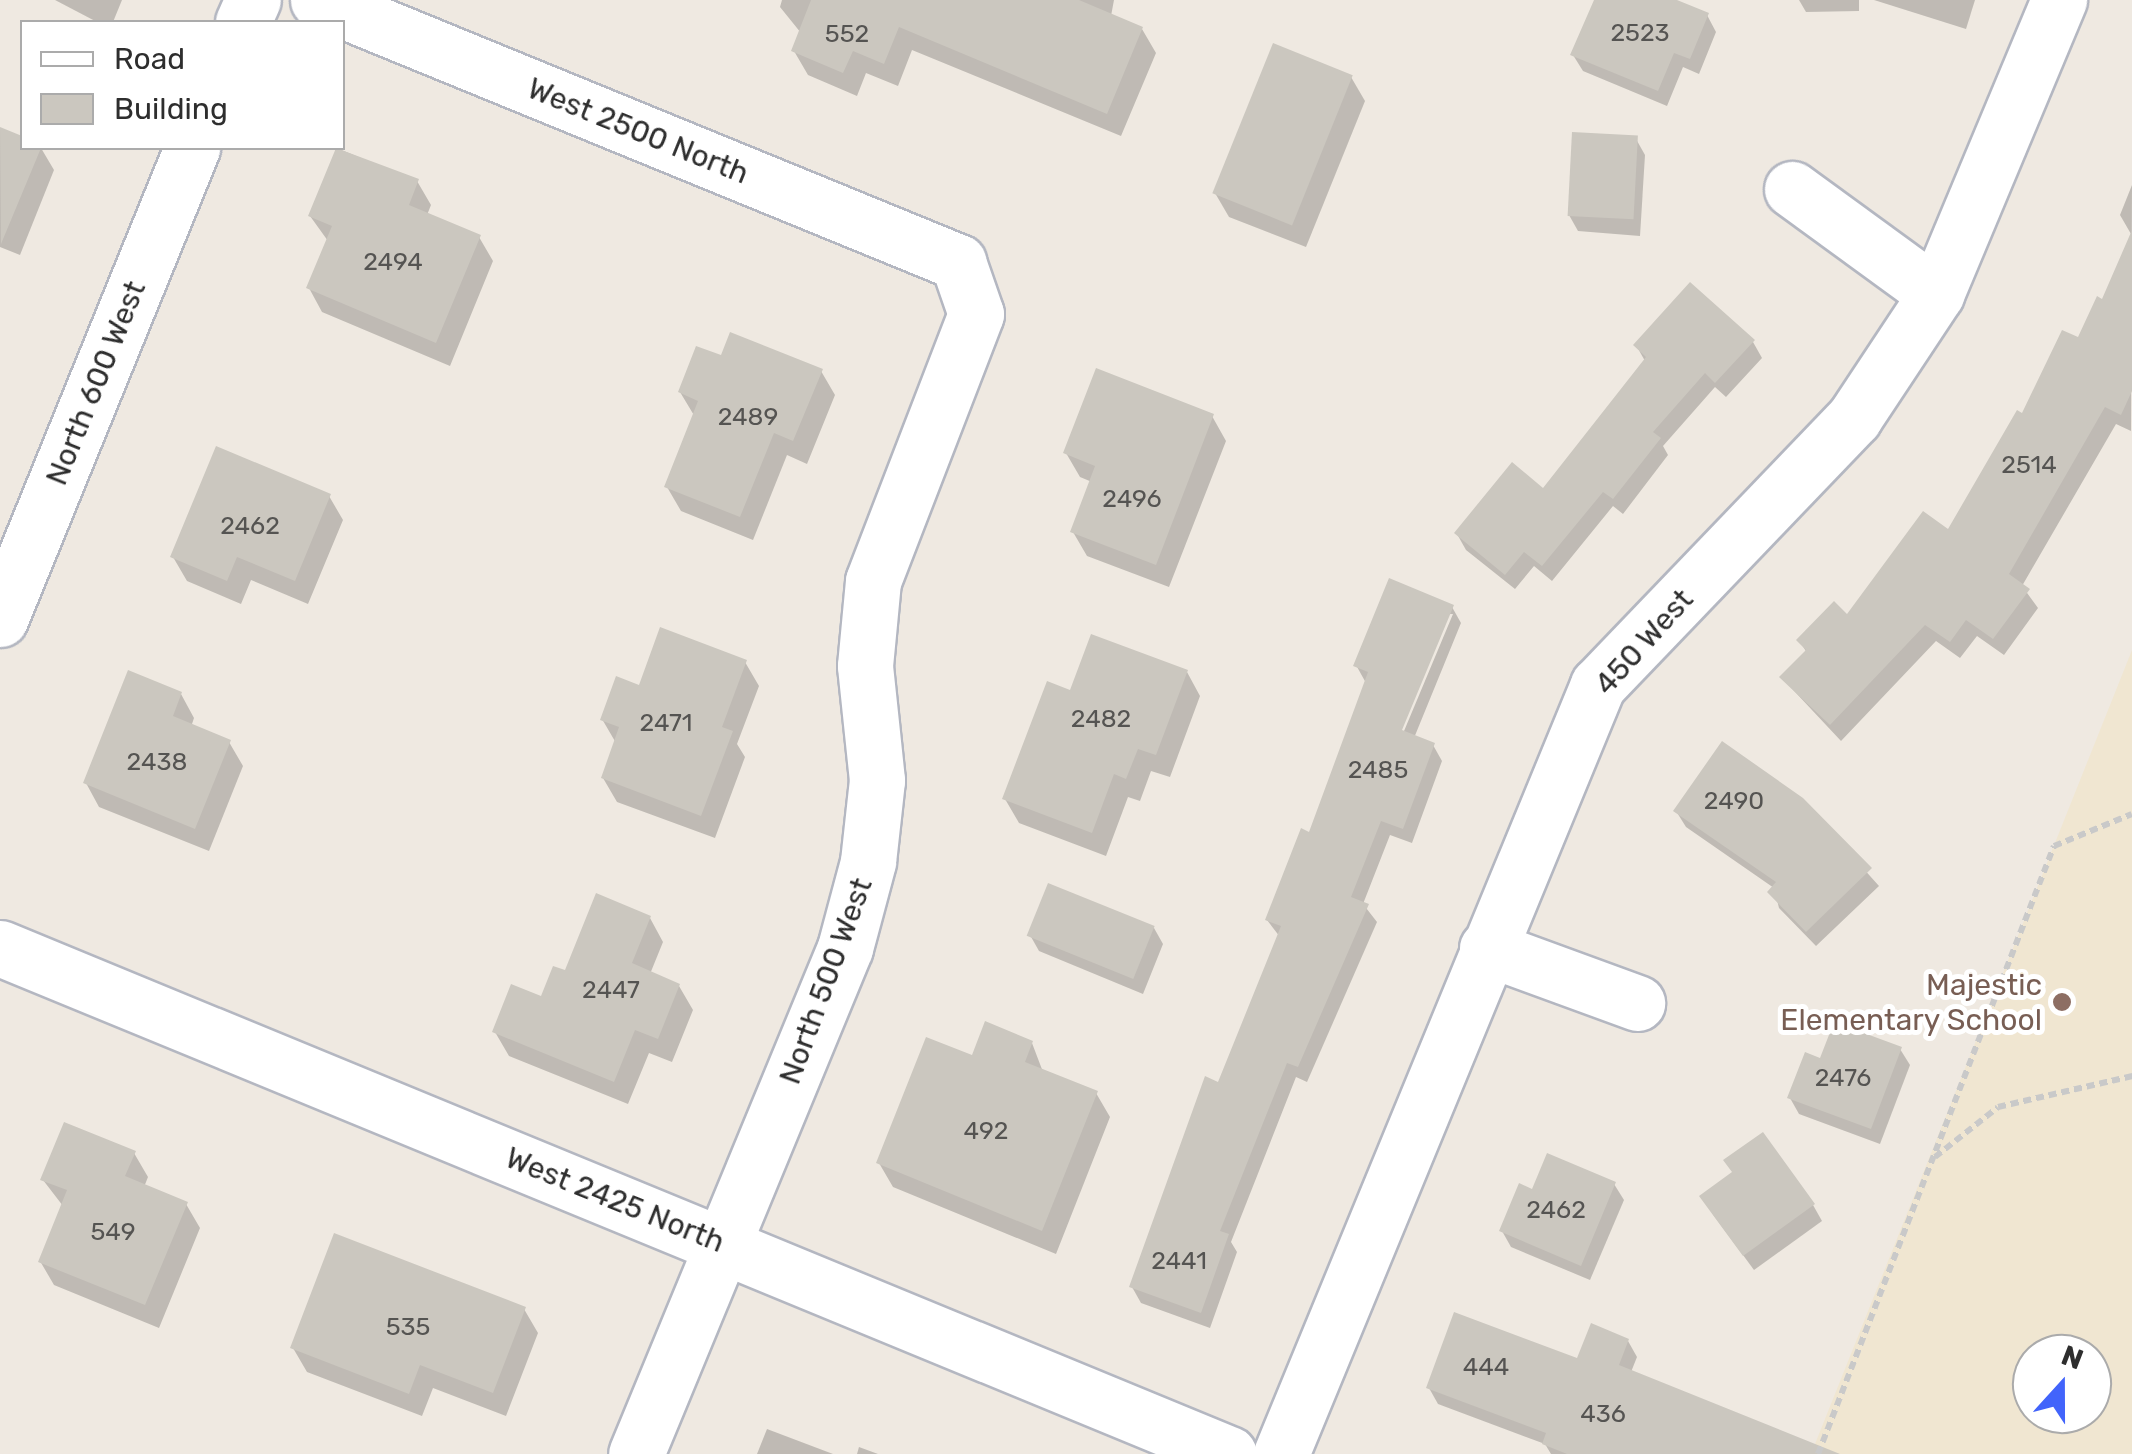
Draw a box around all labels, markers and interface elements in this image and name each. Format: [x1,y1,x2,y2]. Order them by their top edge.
house number: 2523 [1610,18,1670,48]
house number: 552 [825,19,869,49]
legend [20,20,345,150]
text: Road [114,41,185,77]
street label: West 2500 North [522,70,754,192]
text: Building [114,91,228,127]
house number: 2494 [363,247,423,277]
street label: North 600 West [39,275,153,491]
house number: 2489 [718,402,778,432]
house number: 2514 [2001,450,2057,480]
house number: 2496 [1102,484,1162,514]
house number: 2462 [220,511,280,541]
street label: 450 West [1587,582,1701,702]
house number: 2482 [1071,704,1131,734]
house number: 2471 [639,708,693,738]
house number: 2438 [127,747,187,777]
house number: 2485 [1348,755,1408,785]
house number: 2490 [1704,786,1764,816]
street label: North 500 West [772,873,880,1089]
place label: Majestic Elementary School [1779,967,2042,1038]
house number: 2447 [582,975,640,1005]
marker: Majestic Elementary School [2051,991,2073,1013]
house number: 2476 [1815,1063,1871,1093]
house number: 492 [964,1116,1008,1146]
street label: West 2425 North [500,1140,730,1260]
house number: 2462 [1526,1195,1586,1225]
house number: 549 [91,1217,135,1247]
house number: 2441 [1151,1246,1207,1276]
house number: 535 [386,1312,430,1342]
north arrow [2012,1334,2112,1434]
text: N [2057,1338,2088,1376]
house number: 444 [1463,1352,1509,1382]
house number: 436 [1580,1399,1626,1429]

